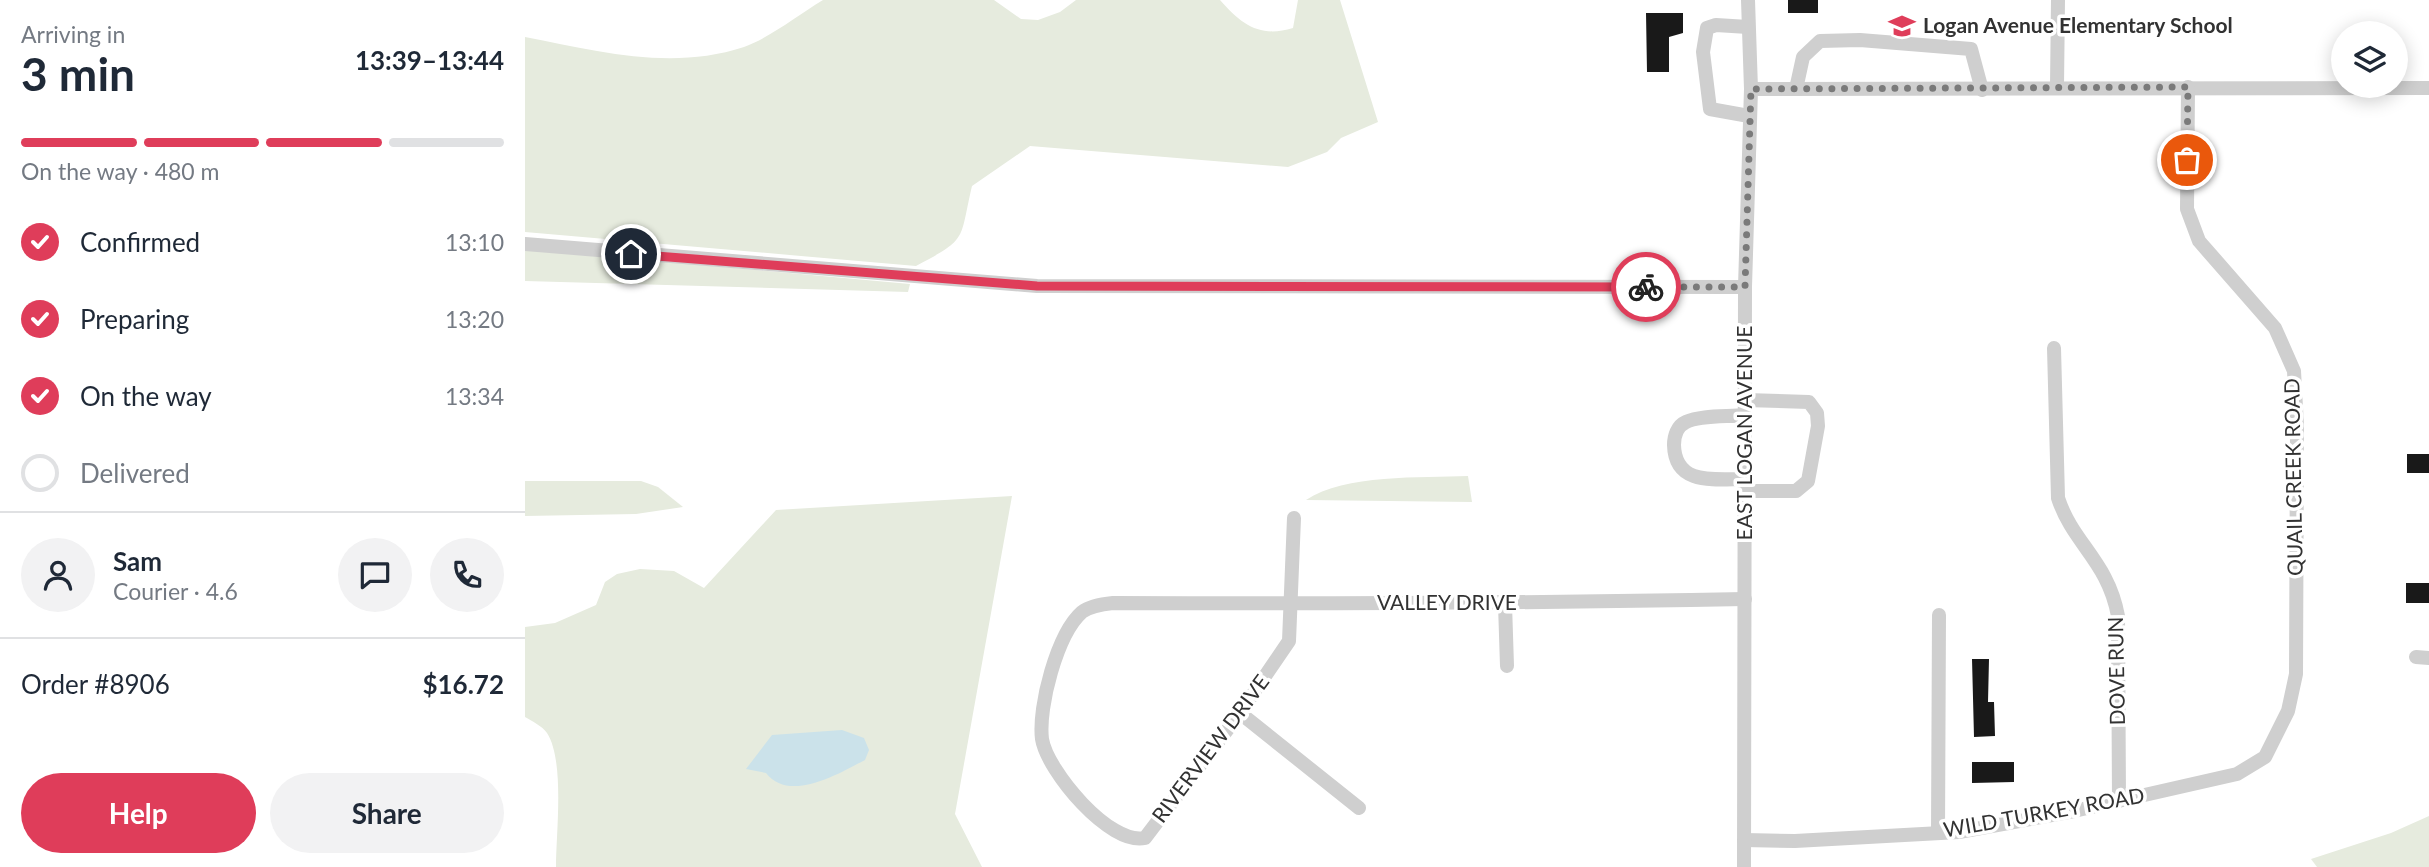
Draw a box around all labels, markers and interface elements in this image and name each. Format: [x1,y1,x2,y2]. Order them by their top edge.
school or university icon: Logan Avenue Elementary School [1887,11,1917,41]
place label: Logan Avenue Elementary School [1923,12,2233,37]
text: Arriving in [21,20,125,48]
map controls [2331,21,2408,98]
button: layers [2331,21,2408,98]
text: 13:39–13:44 [355,44,504,76]
text: 3 min [21,46,135,101]
pin [2157,130,2217,190]
icon: bag [2168,141,2206,179]
text: On the way · 480 m [21,157,220,185]
icon: check [21,223,59,261]
pin [601,224,661,284]
text: Confirmed [80,226,200,258]
text: 13:10 [445,228,504,256]
icon: home [612,235,650,273]
courier [1611,252,1681,322]
icon: bike [1627,268,1665,306]
icon: check [21,300,59,338]
text: Preparing [80,303,189,335]
text: 13:20 [445,305,504,333]
street label: EAST LOGAN AVENUE [1731,326,1756,540]
icon: check [21,377,59,415]
street label: QUAIL CREEK ROAD [2278,378,2307,576]
text: On the way [80,380,212,412]
text: 13:34 [445,382,504,410]
text: Delivered [80,457,190,489]
button: person [21,538,95,612]
button: chat [338,538,412,612]
button: phone [430,538,504,612]
text: Sam [113,545,162,577]
text: Courier · 4.6 [113,577,238,605]
street label: VALLEY DRIVE [1377,589,1517,614]
street label: DOVE RUN [2102,616,2129,726]
text: Order #8906 [21,668,170,700]
text: $16.72 [422,668,504,700]
street label: RIVERVIEW DRIVE [1146,669,1274,827]
button: Help [21,773,256,853]
button: Share [270,773,504,853]
street label: WILD TURKEY ROAD [1941,782,2146,841]

